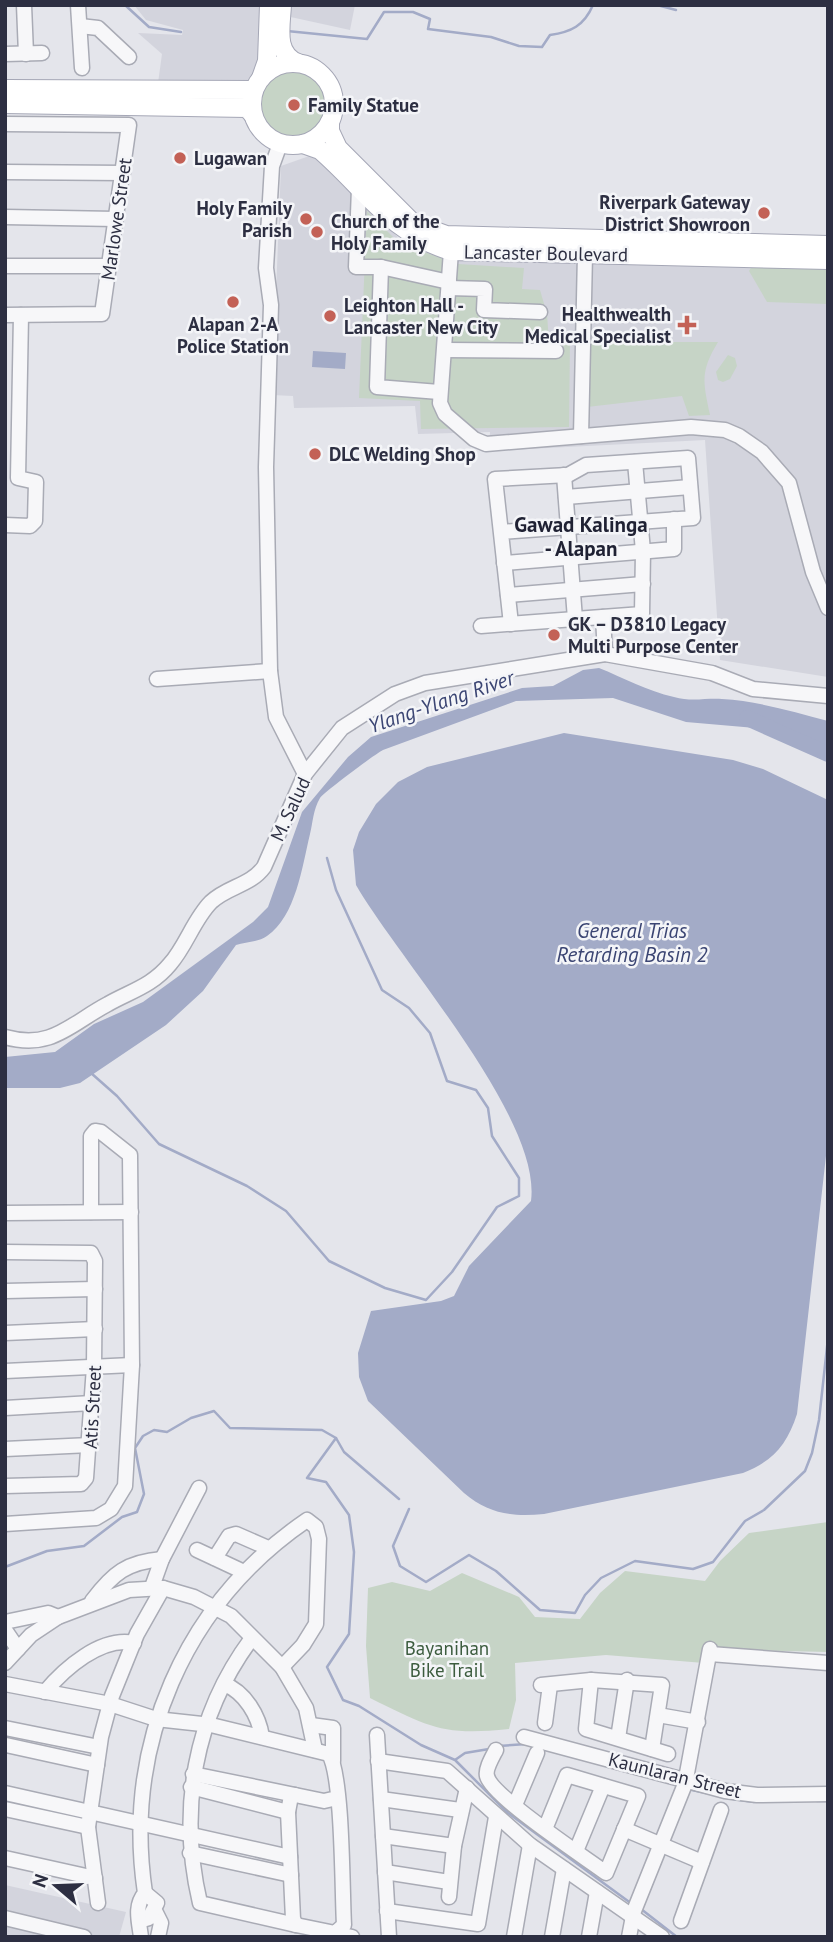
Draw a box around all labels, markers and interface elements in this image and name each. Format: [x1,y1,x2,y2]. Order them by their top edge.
place label: Family Statue [308,93,419,117]
marker: Family Statue [286,97,302,113]
place label: Lugawan [194,146,267,170]
marker: Lugawan [172,150,188,166]
street label: Marlowe Street [96,156,137,282]
place label: Riverpark Gateway District Showroon [599,190,751,236]
place label: Holy Family Parish [196,196,293,242]
marker: Riverpark Gateway District Showroon [756,205,772,221]
place label: Church of the Holy Family [331,209,440,255]
marker: Holy Family Parish [298,211,314,227]
marker: Church of the Holy Family [309,224,325,240]
street label: Lancaster Boulevard [464,240,628,266]
place label: Leighton Hall - Lancaster New City [344,293,499,339]
marker: Alapan 2-A Police Station [225,294,241,310]
place label: Healthwealth Medical Specialist [525,302,671,348]
marker: Leighton Hall - Lancaster New City [322,308,338,324]
place label: Alapan 2-A Police Station [177,312,289,358]
marker: Healthwealth Medical Specialist [677,315,697,335]
place label: DLC Welding Shop [329,442,476,466]
marker: DLC Welding Shop [307,446,323,462]
district label: Gawad Kalinga - Alapan [514,511,648,562]
place label: GK – D3810 Legacy Multi Purpose Center [568,612,739,658]
marker: GK – D3810 Legacy Multi Purpose Center [546,627,562,643]
water label: Ylang-Ylang River [364,663,519,739]
street label: M. Salud [265,773,315,845]
water label: General Trias Retarding Basin 2 [557,917,708,968]
street label: Atis Street [78,1364,106,1450]
park label: Bayanihan Bike Trail [405,1636,489,1682]
street label: Kaunlaran Street [606,1747,744,1803]
north arrow [21,1851,91,1921]
text: N [27,1871,53,1890]

